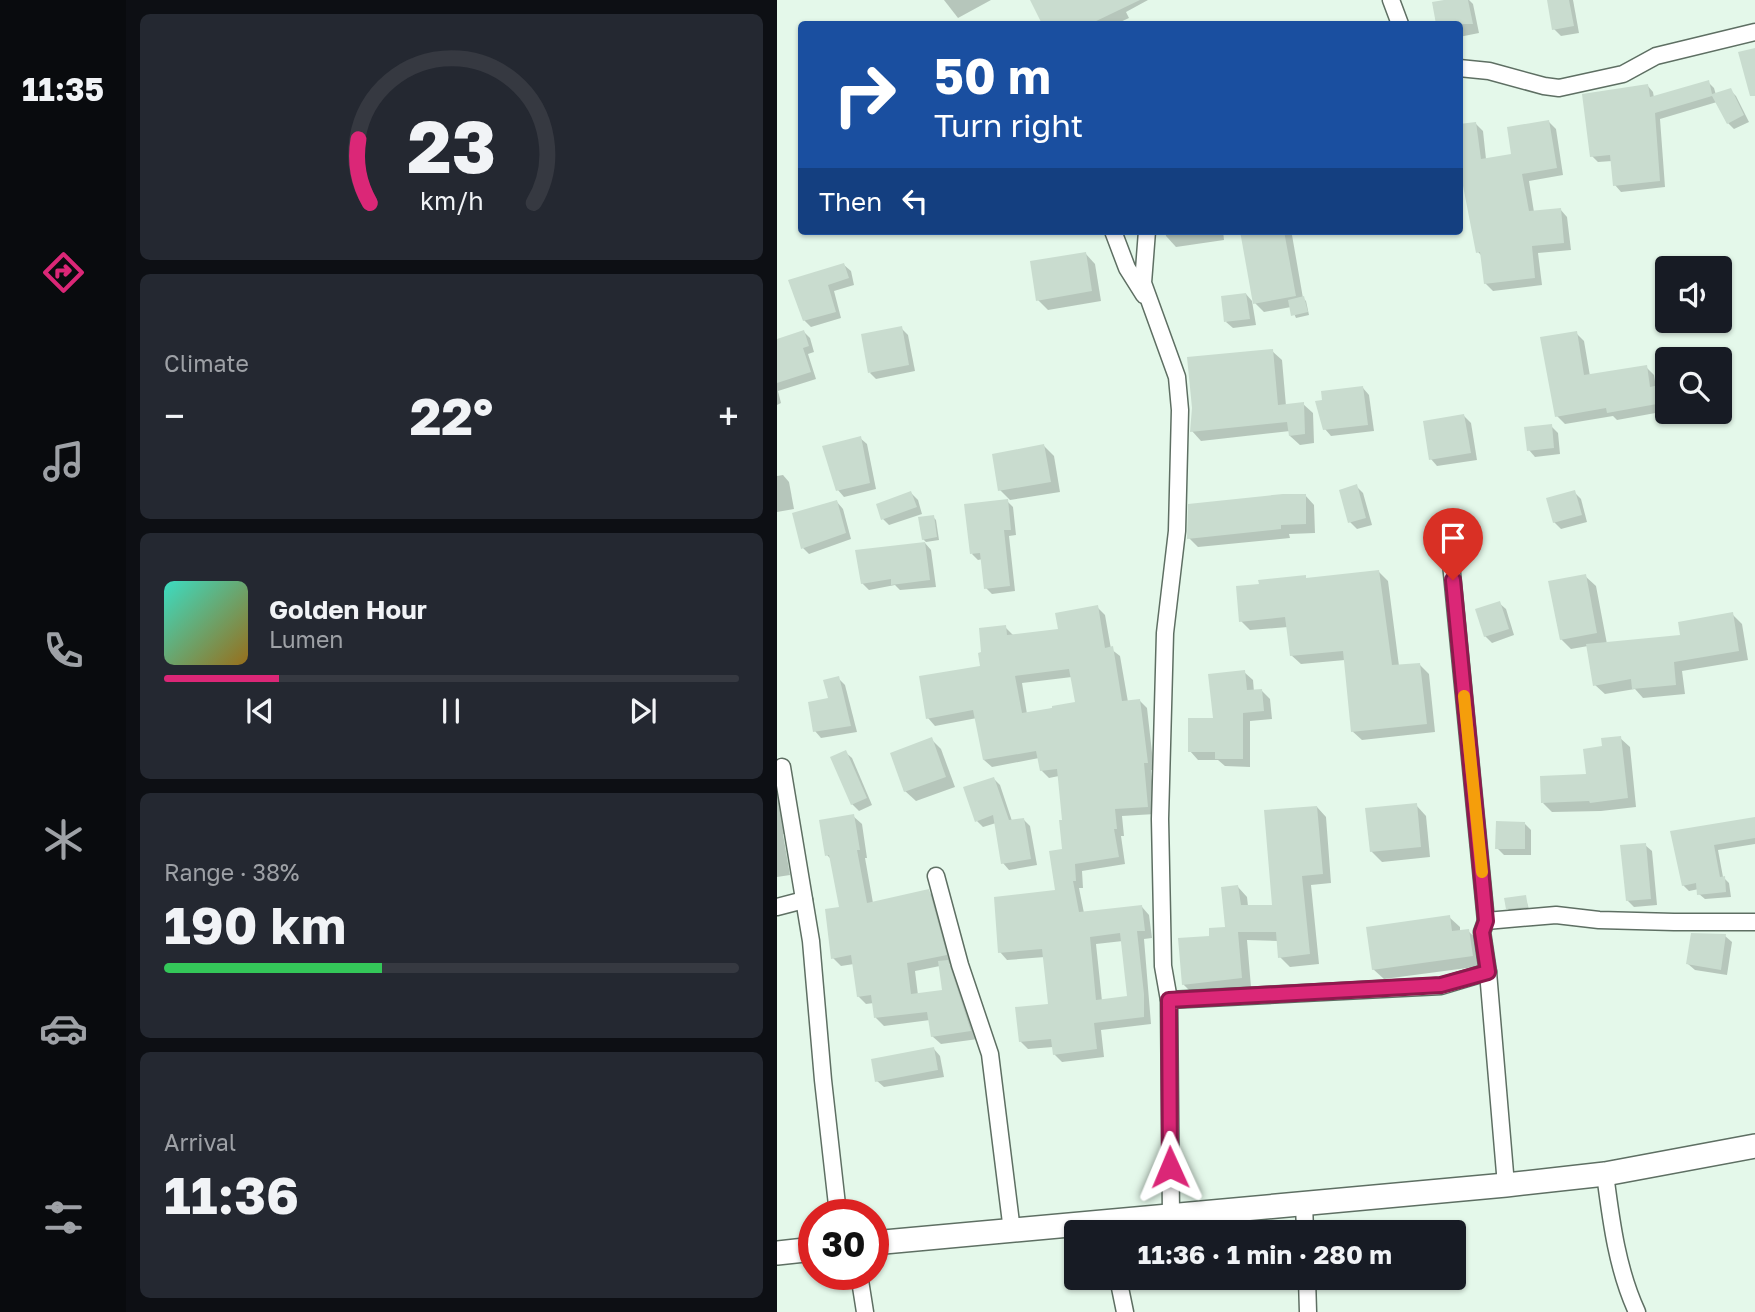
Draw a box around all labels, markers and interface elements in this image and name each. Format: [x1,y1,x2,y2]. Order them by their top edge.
text: 50 m [934,46,1051,105]
icon: right [819,49,910,140]
text: 11:35 [22,70,104,108]
text: 23 [407,102,496,189]
text: Turn right [934,106,1083,144]
icon: left [896,182,934,220]
text: km/h [420,185,483,216]
text: Then [819,186,882,217]
icon: directions [39,248,88,297]
map controls [1655,256,1732,424]
button: sound [1655,256,1732,333]
button: search [1655,347,1732,424]
text: Climate [164,349,249,377]
text: 22° [410,384,493,446]
text: − [164,393,185,438]
text: + [718,393,739,438]
icon: music [39,437,88,486]
pin [1423,508,1483,580]
icon: arrive [1434,519,1472,557]
text: Golden Hour [269,594,427,625]
text: Lumen [269,625,343,653]
icon: phone [39,626,88,675]
icon: previous [241,692,279,730]
icon: pause [432,692,470,730]
icon: next [624,692,662,730]
icon: climate [39,815,88,864]
text: Range · 38% [164,858,299,886]
text: 190 km [164,893,346,955]
icon: car [39,1004,88,1053]
text: Arrival [164,1128,236,1156]
position arrow [1133,1130,1207,1204]
text: 11:36 [164,1163,299,1225]
icon: filters [39,1193,88,1242]
speed limit sign: 30 [798,1199,889,1290]
text: 11:36 · 1 min · 280 m [1138,1239,1392,1270]

